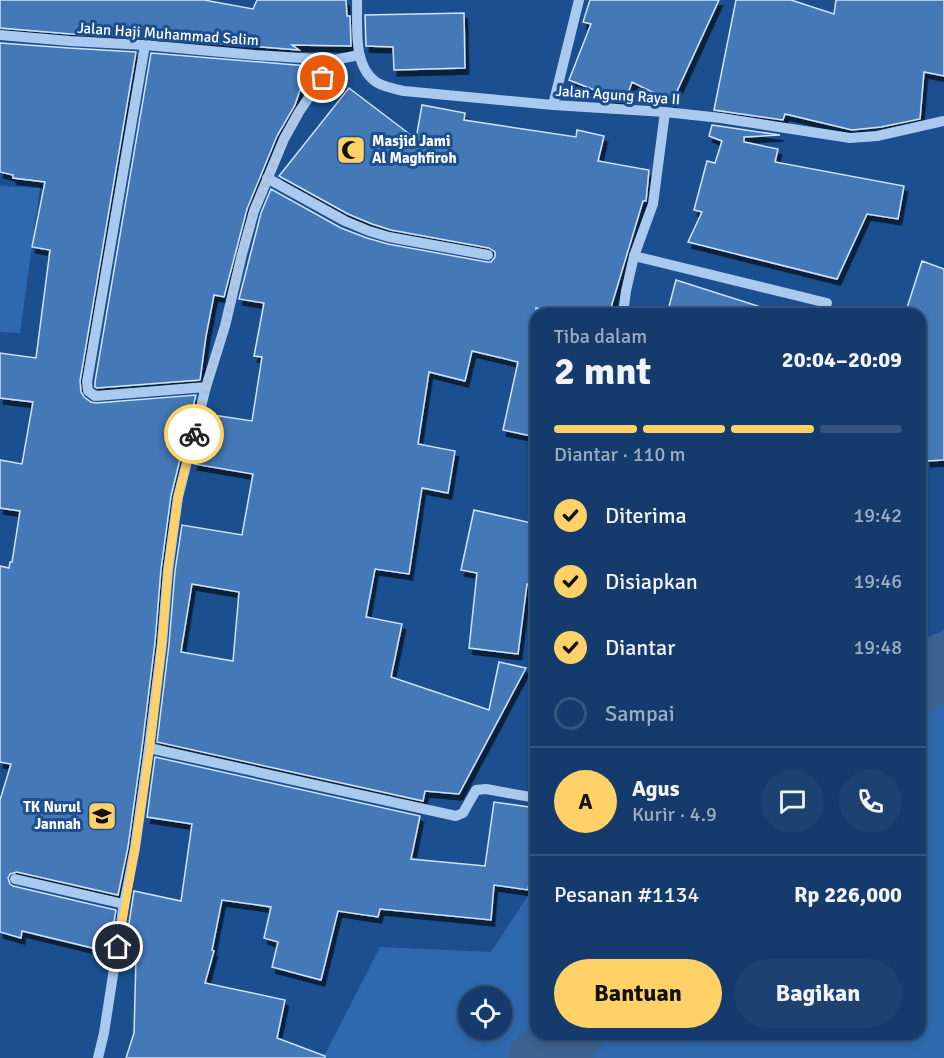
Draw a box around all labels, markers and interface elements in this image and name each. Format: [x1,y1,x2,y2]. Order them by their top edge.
street label: Jalan Haji Muhammad Salim [77,19,259,49]
pin [297,52,348,103]
icon: bag [306,61,339,94]
street label: Jalan Agung Raya II [555,82,681,108]
place label: Masjid Jami Al Maghfiroh [372,132,457,167]
mosque icon: Masjid Jami Al Maghfiroh [335,134,367,166]
text: Tiba dalam [554,324,647,349]
text: 20:04–20:09 [782,346,902,373]
text: 2 mnt [554,347,651,395]
courier [164,404,224,464]
icon: bike [178,418,211,451]
text: Diantar · 110 m [554,442,686,467]
icon: check [554,499,587,532]
text: Diterima [605,502,687,529]
text: 19:42 [853,503,902,528]
icon: check [554,565,587,598]
text: Disiapkan [605,568,698,595]
text: 19:46 [853,569,902,594]
icon: check [554,631,587,664]
text: Diantar [605,634,675,661]
text: 19:48 [853,635,902,660]
text: Sampai [605,700,675,727]
button: chat [761,770,824,833]
button: phone [839,770,902,833]
text: Agus [632,775,679,802]
text: A [578,788,593,815]
place label: TK Nurul Jannah [23,798,81,833]
school or university icon: TK Nurul Jannah [86,800,118,832]
text: Kurir · 4.9 [632,802,717,827]
text: Pesanan #1134 [554,881,699,908]
text: Rp 226,000 [794,881,902,908]
pin [92,921,143,972]
icon: home [101,930,134,963]
button: Bantuan [554,959,722,1028]
button: Bagikan [734,959,902,1028]
map controls [458,986,512,1040]
button: locate [458,986,512,1040]

